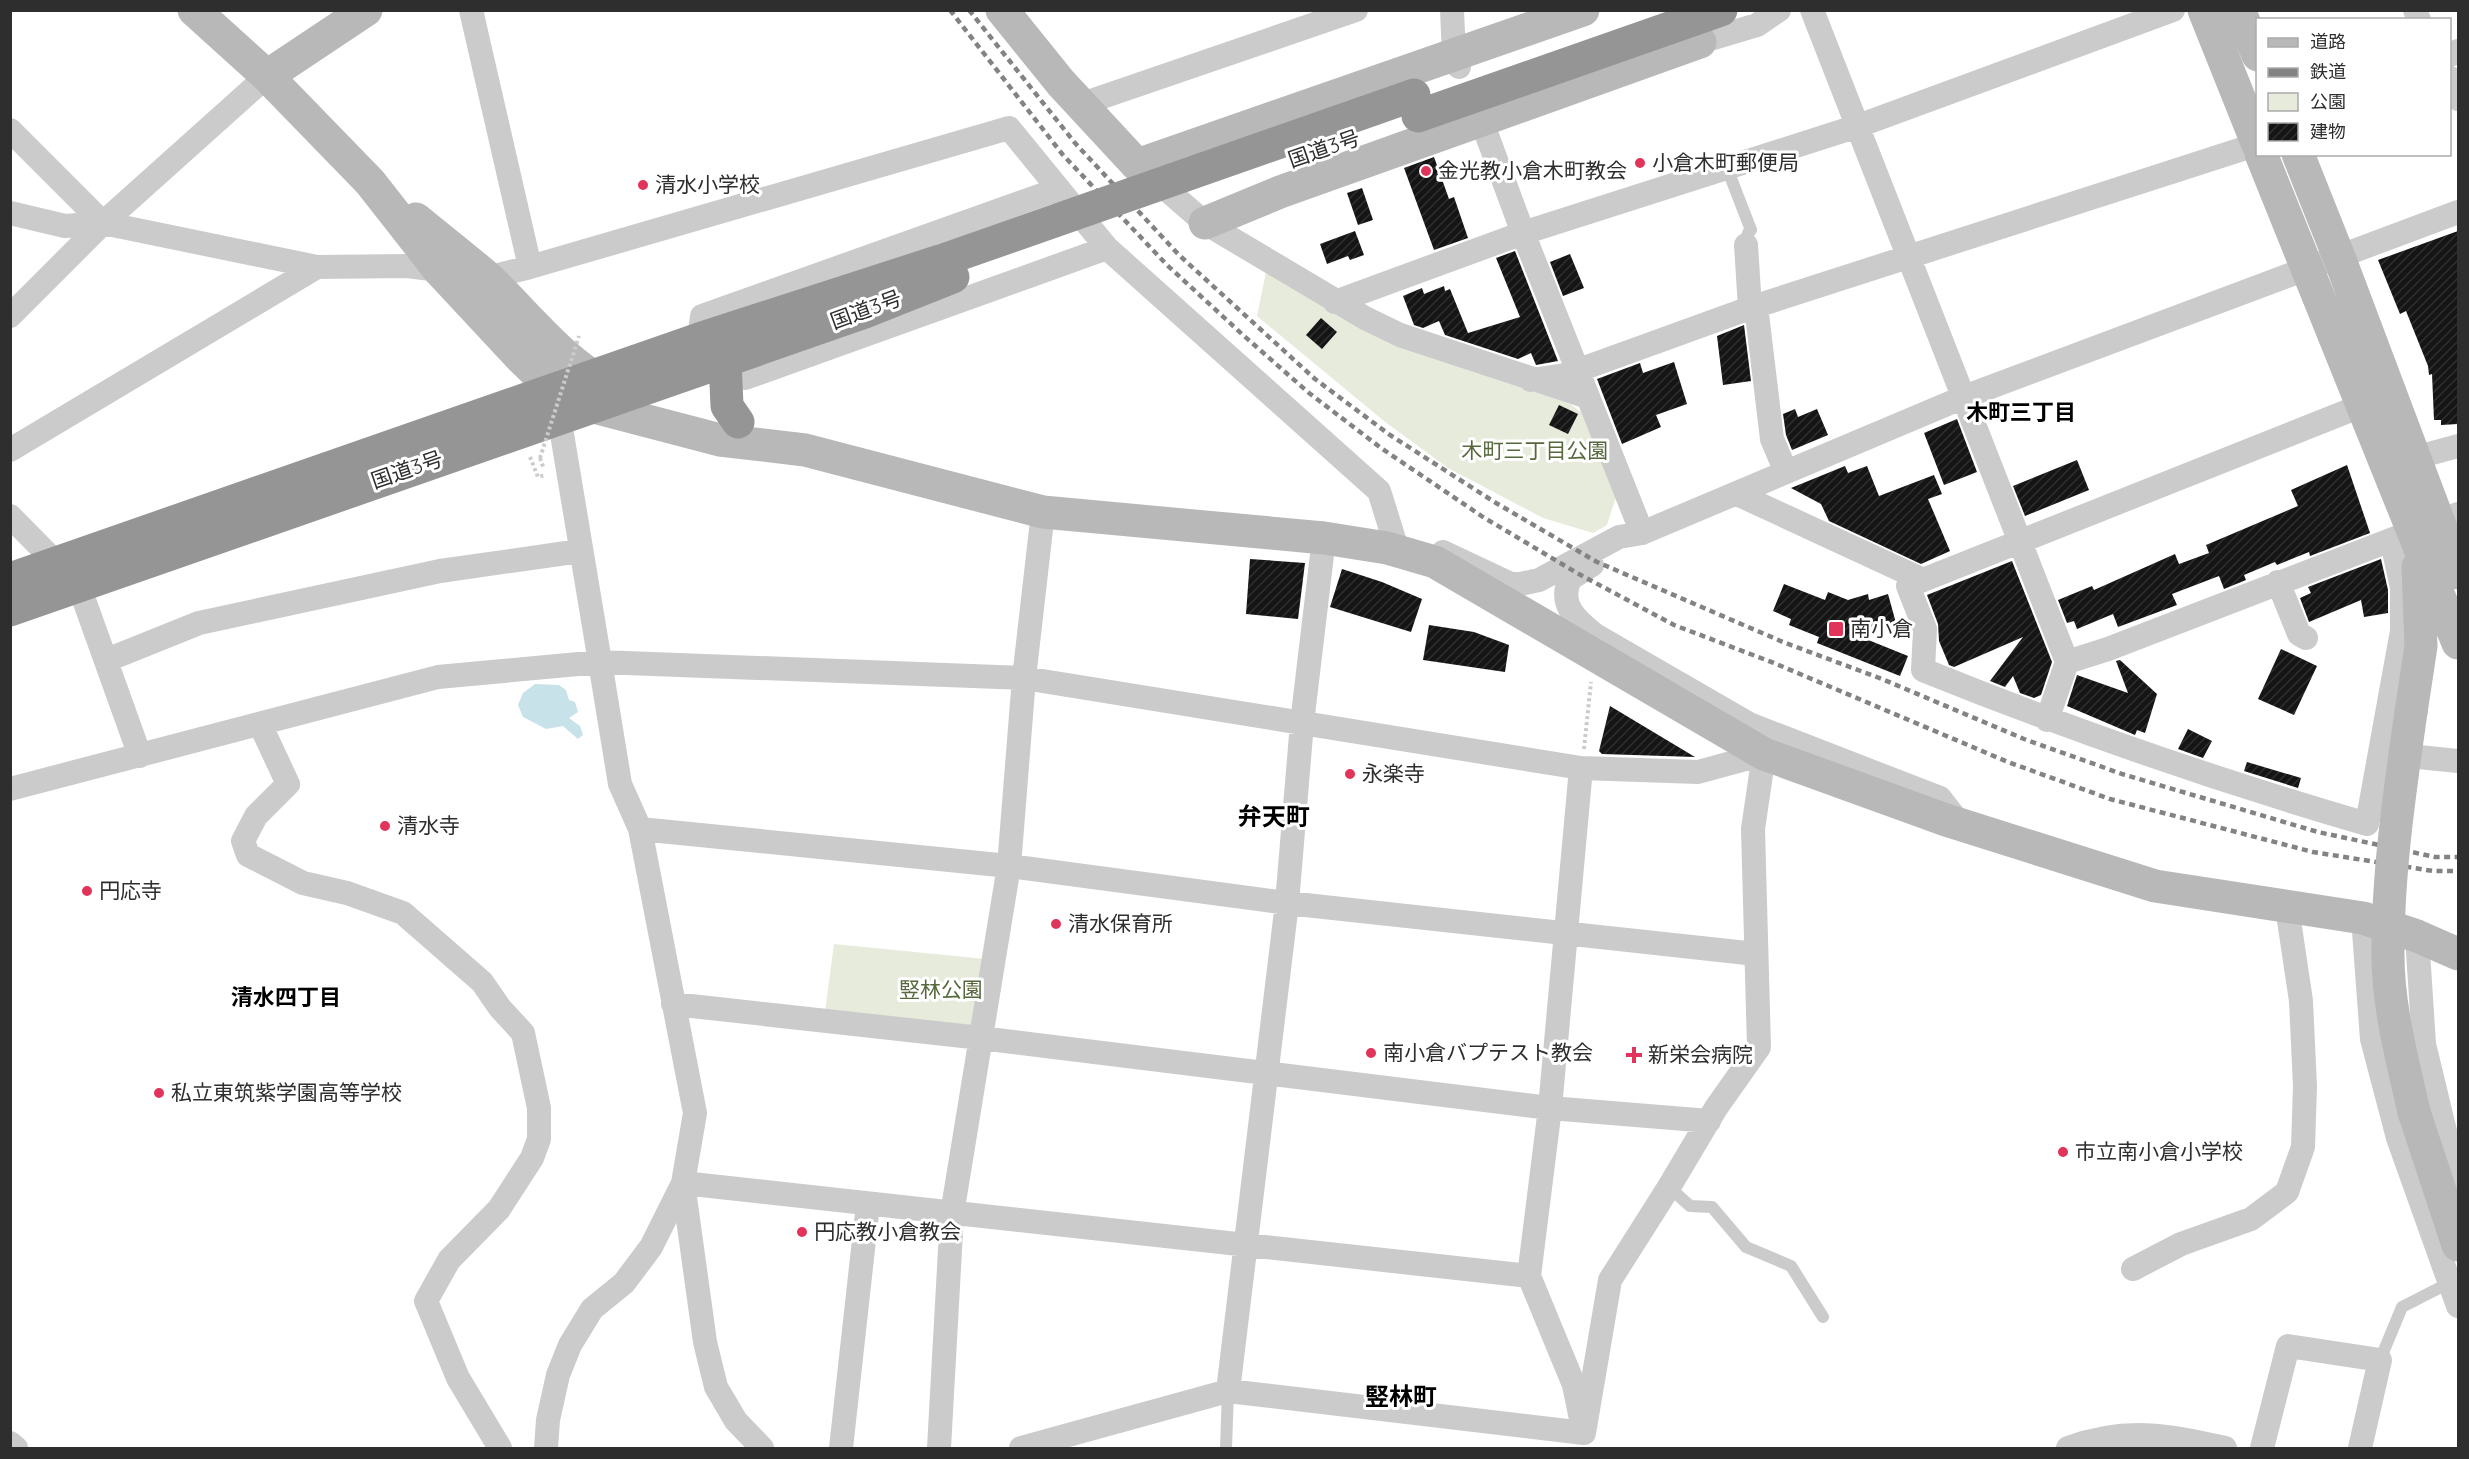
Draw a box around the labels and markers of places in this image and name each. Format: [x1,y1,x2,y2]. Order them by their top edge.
place label: 小倉木町郵便局 [1652,149,1799,175]
marker: 小倉木町郵便局 [1633,156,1647,170]
place label: 金光教小倉木町教会 [1438,157,1627,183]
marker: 金光教小倉木町教会 [1419,164,1433,178]
place label: 清水小学校 [655,171,760,197]
marker: 清水小学校 [636,178,650,192]
place label: 南小倉 [1850,615,1913,641]
marker: 南小倉 [1827,620,1845,638]
place label: 永楽寺 [1362,760,1425,786]
marker: 永楽寺 [1343,767,1357,781]
place label: 清水寺 [397,812,460,838]
marker: 清水寺 [378,819,392,833]
place label: 円応寺 [99,877,162,903]
marker: 円応寺 [80,884,94,898]
place label: 清水保育所 [1068,910,1173,936]
marker: 清水保育所 [1049,917,1063,931]
place label: 南小倉バプテスト教会 [1383,1039,1593,1065]
place label: 新栄会病院 [1648,1041,1753,1067]
marker: 南小倉バプテスト教会 [1364,1046,1378,1060]
marker: 新栄会病院 [1625,1046,1643,1064]
place label: 私立東筑紫学園高等学校 [171,1079,402,1105]
marker: 私立東筑紫学園高等学校 [152,1086,166,1100]
place label: 市立南小倉小学校 [2075,1138,2243,1164]
marker: 市立南小倉小学校 [2056,1145,2070,1159]
place label: 円応教小倉教会 [814,1218,961,1244]
marker: 円応教小倉教会 [795,1225,809,1239]

